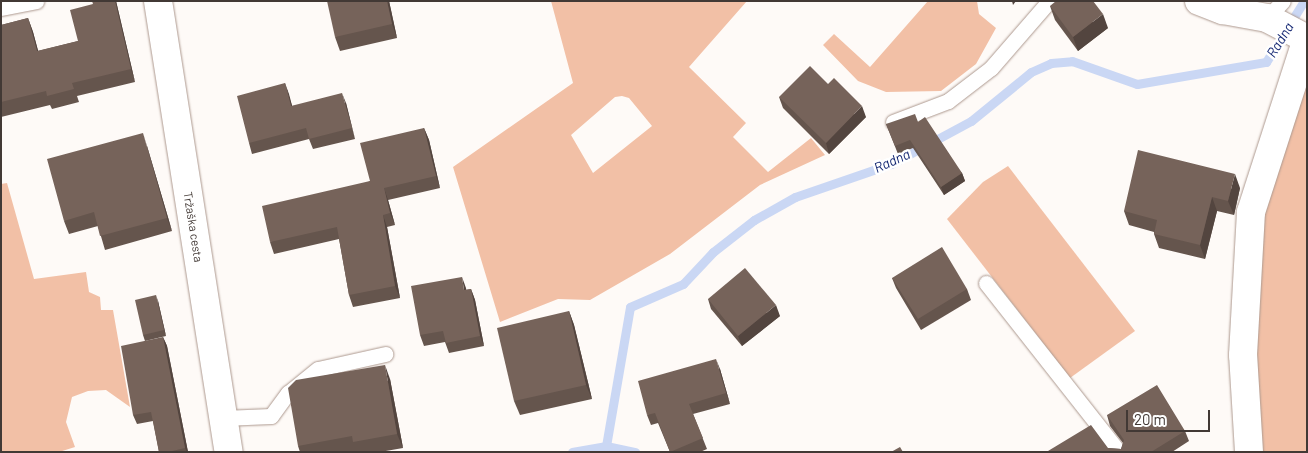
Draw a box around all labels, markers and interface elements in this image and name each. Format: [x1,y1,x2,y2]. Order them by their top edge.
water label: Radna [1263,19,1297,61]
water label: Radna [871,146,913,176]
street label: Tržaška cesta [180,191,206,263]
scale bar [1128,400,1212,432]
text: 20 m [1134,410,1166,428]

